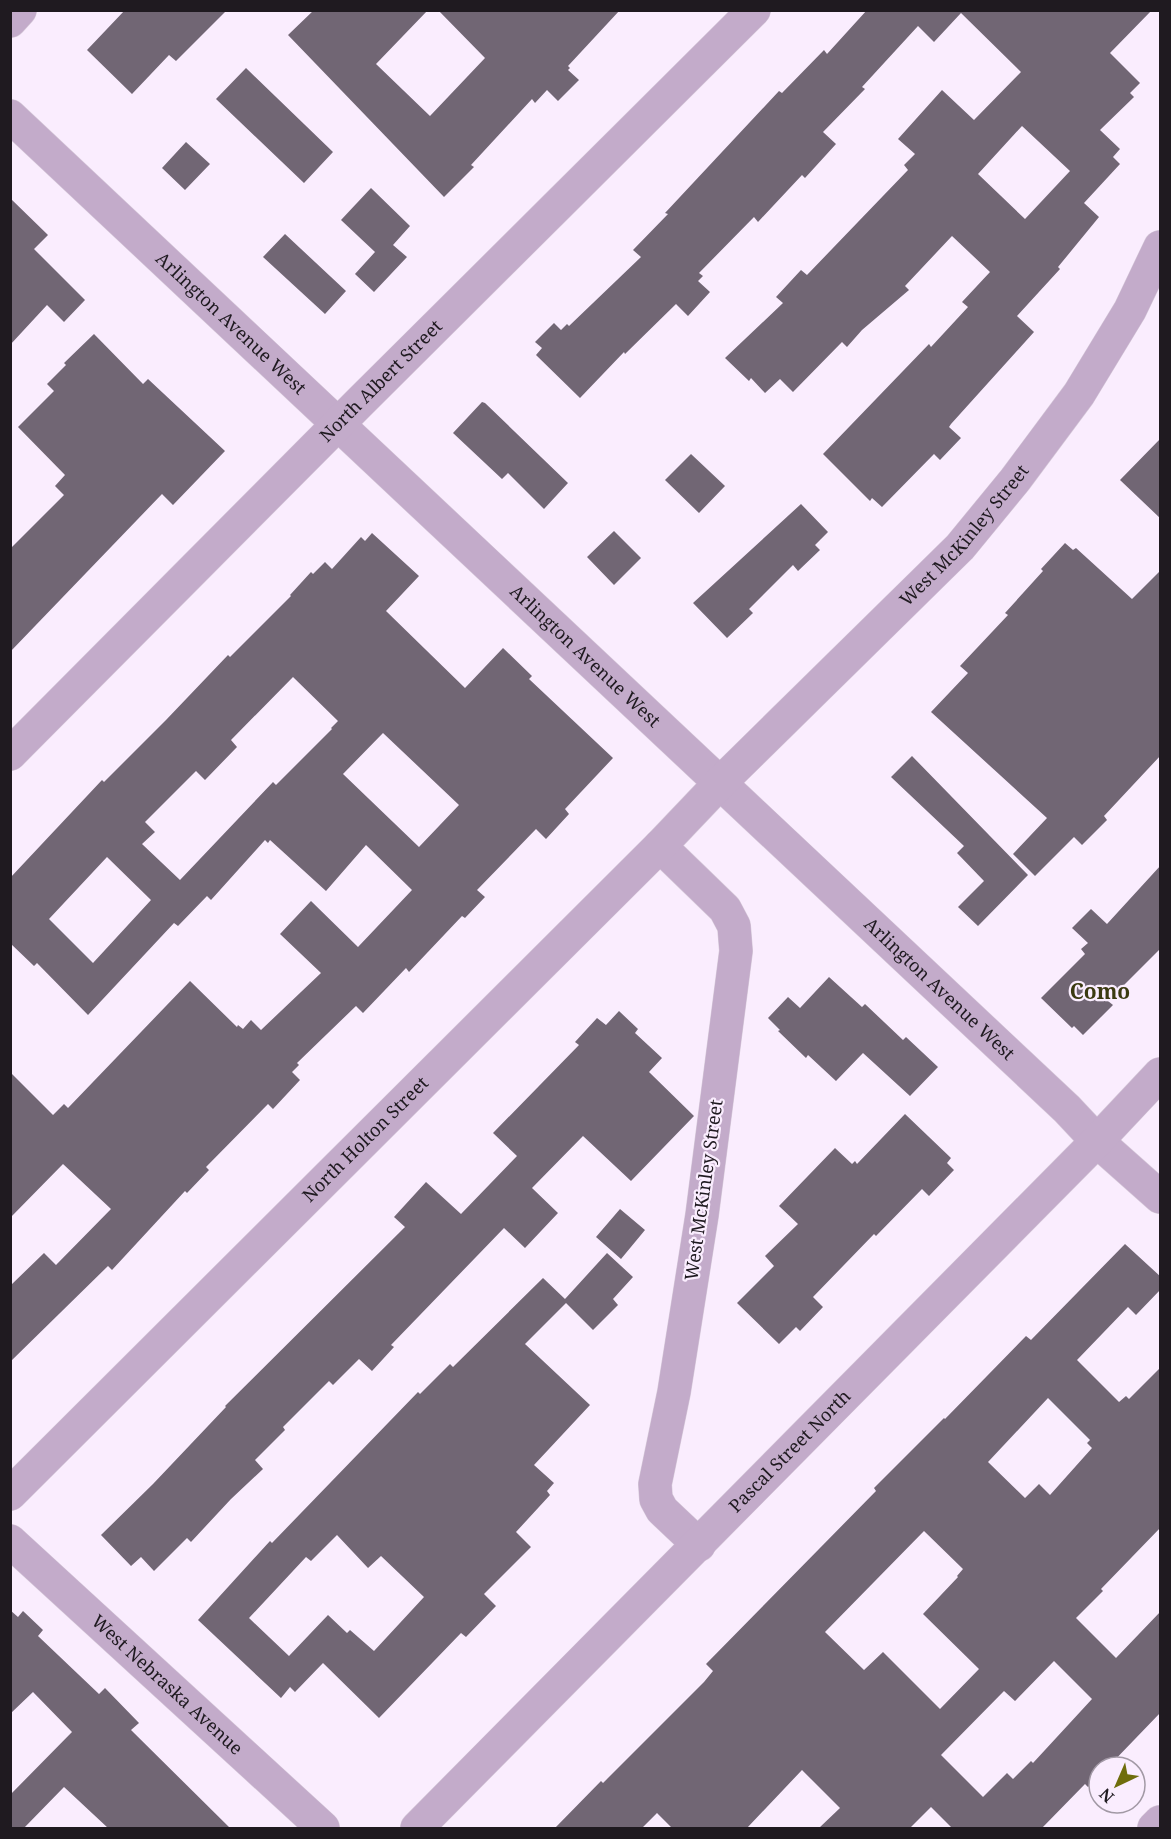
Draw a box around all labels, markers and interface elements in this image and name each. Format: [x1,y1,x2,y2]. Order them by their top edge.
street label: Arlington Avenue West [151,246,312,399]
street label: North Albert Street [314,314,447,447]
street label: West McKinley Street [894,459,1034,611]
street label: Arlington Avenue West [505,579,666,732]
street label: Arlington Avenue West [860,912,1020,1065]
district label: Como [1070,977,1130,1005]
street label: North Holton Street [297,1071,433,1207]
street label: West McKinley Street [678,1098,728,1282]
street label: Pascal Street North [723,1384,855,1517]
street label: West Nebraska Avenue [87,1609,248,1760]
north arrow [1087,1755,1147,1815]
text: N [1094,1783,1119,1808]

